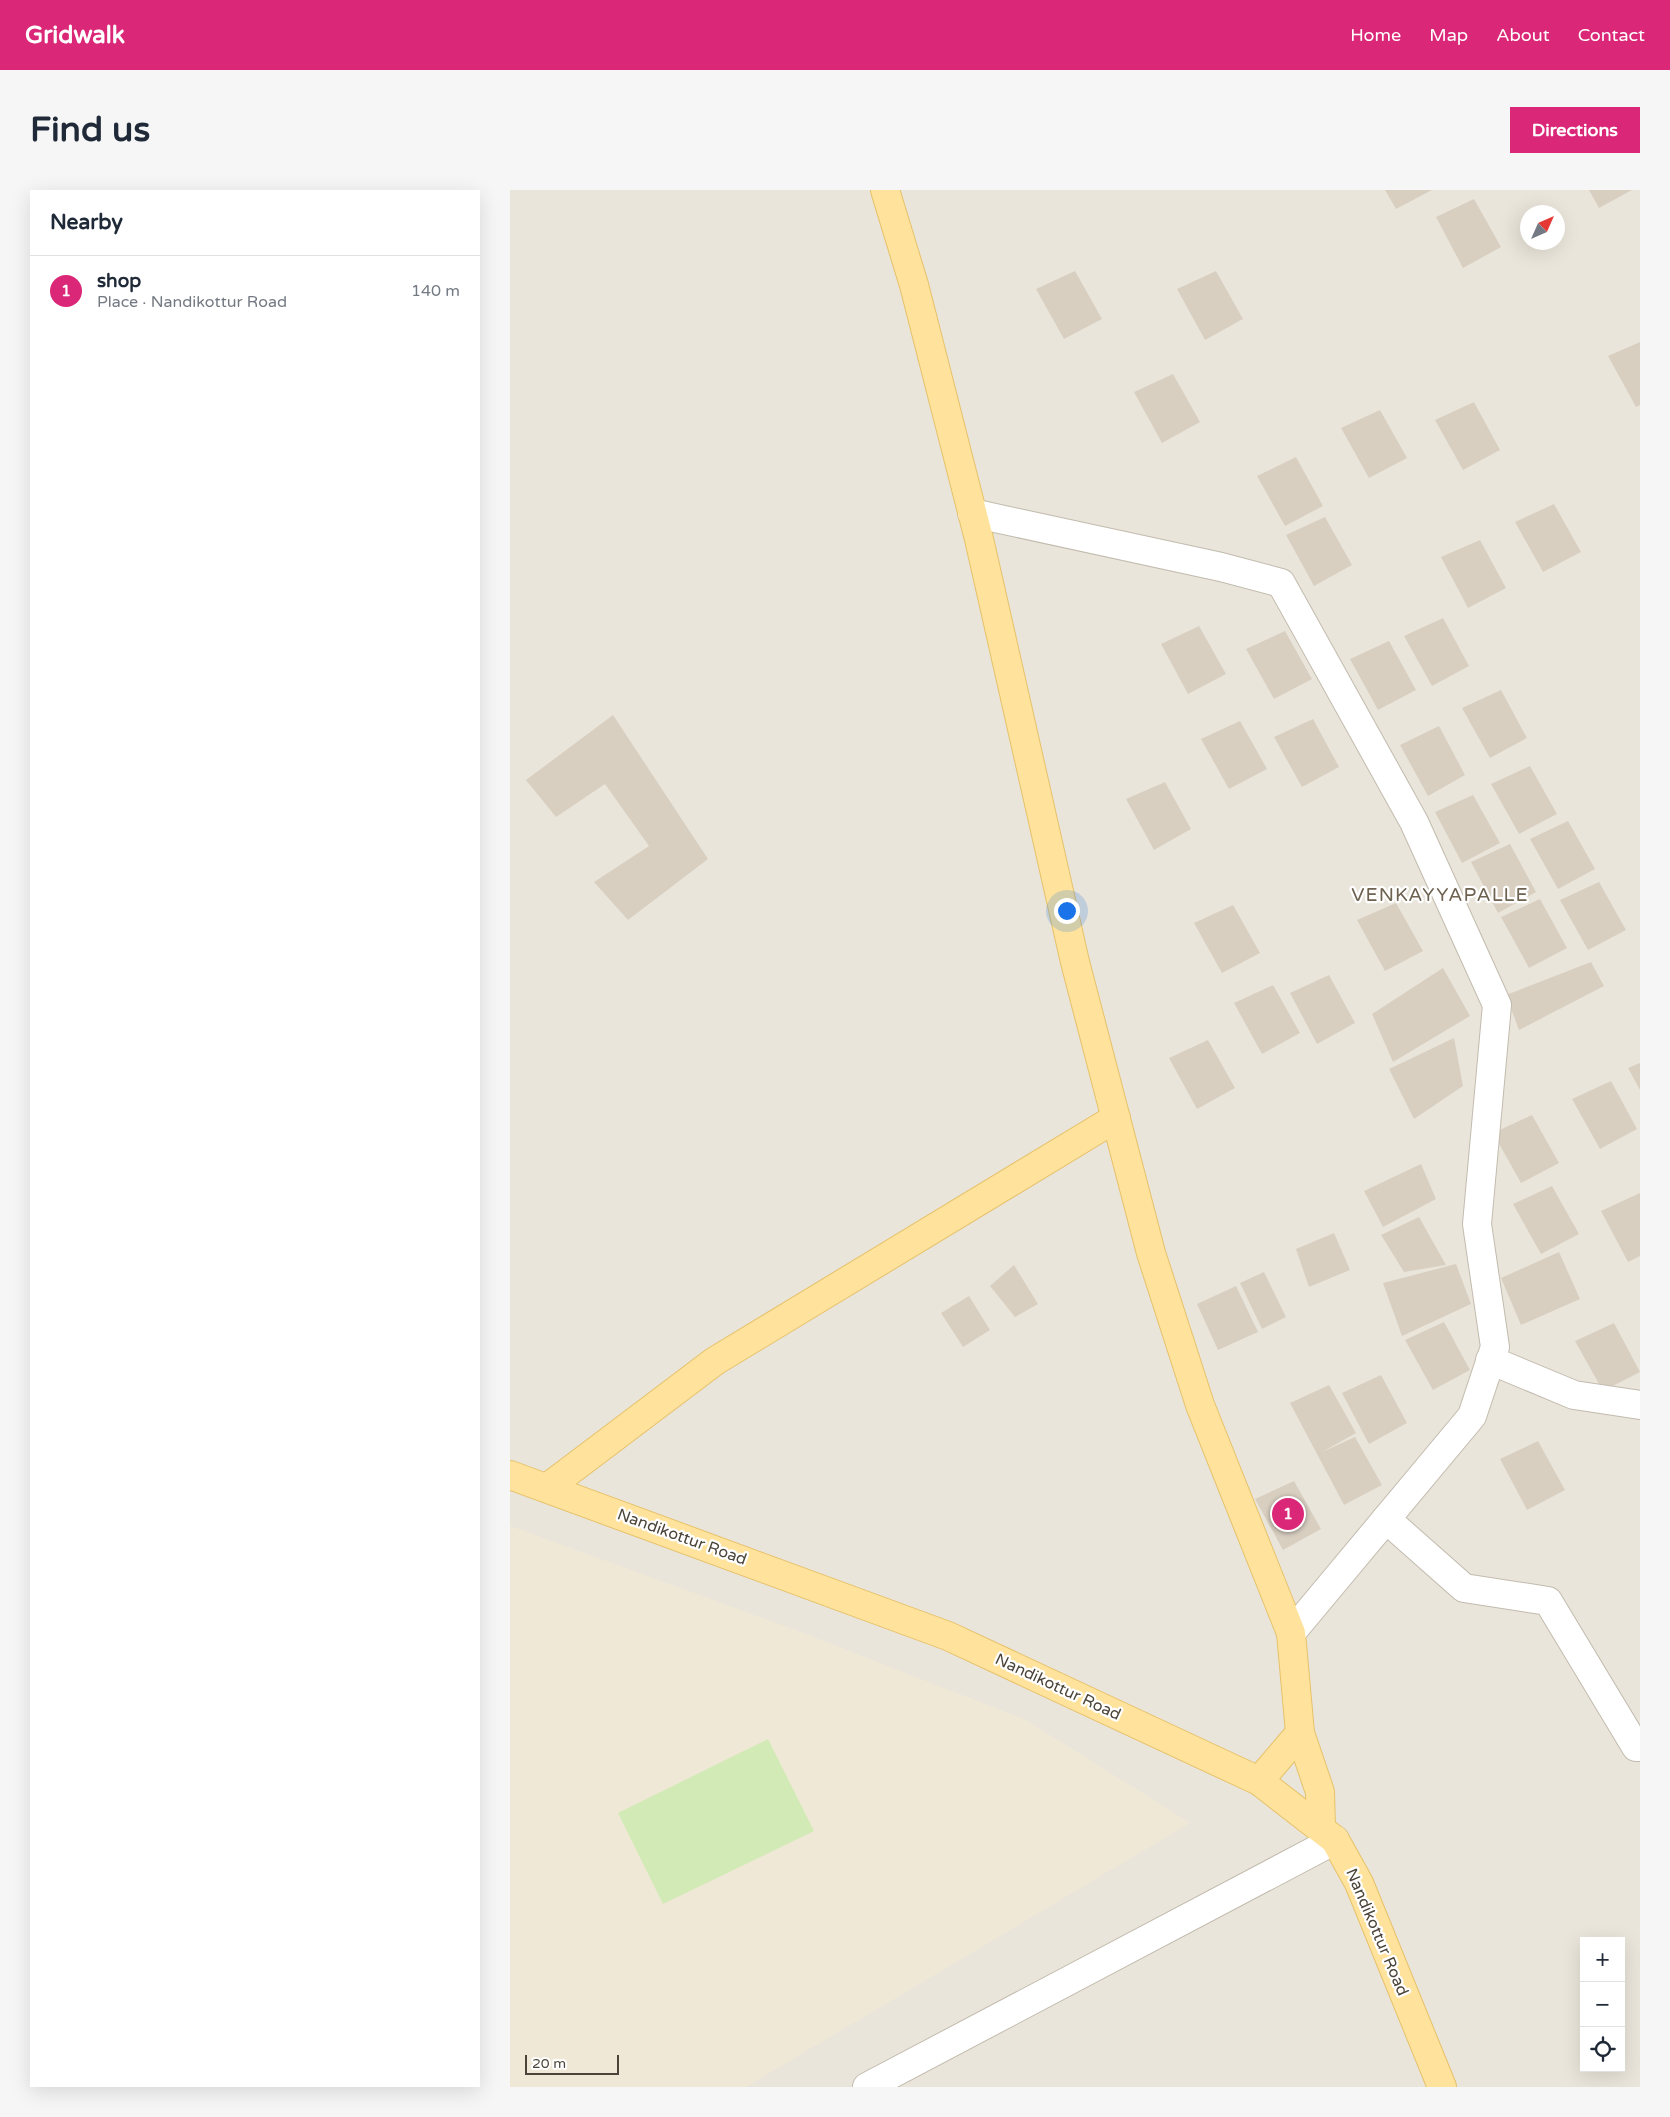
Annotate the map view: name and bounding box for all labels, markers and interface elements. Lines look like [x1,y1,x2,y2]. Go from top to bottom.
text: Gridwalk [25,21,125,50]
text: Home [1350,24,1401,46]
text: Map [1429,24,1468,46]
text: About [1496,24,1550,46]
text: Contact [1578,24,1645,46]
button: Directions [1510,107,1640,153]
text: Find us [30,109,150,151]
north arrow [1520,205,1565,250]
text: Nearby [50,210,123,235]
text: shop [97,270,141,292]
text: 1 [61,281,71,301]
text: 140 m [411,281,460,301]
text: Place · Nandikottur Road [97,292,287,312]
district label: VENKAYYAPALLE [1351,884,1529,906]
your location [1054,898,1080,924]
pin: 1 [1272,1495,1304,1533]
street label: Nandikottur Road [615,1504,749,1570]
street label: Nandikottur Road [992,1649,1124,1725]
street label: Nandikottur Road [1341,1865,1413,1999]
map controls [1580,1937,1625,2072]
button: + [1580,1937,1625,1982]
button: − [1580,1982,1625,2027]
button: locate [1580,2027,1625,2072]
scale bar [525,2052,619,2075]
text: 20 m [532,2055,566,2072]

